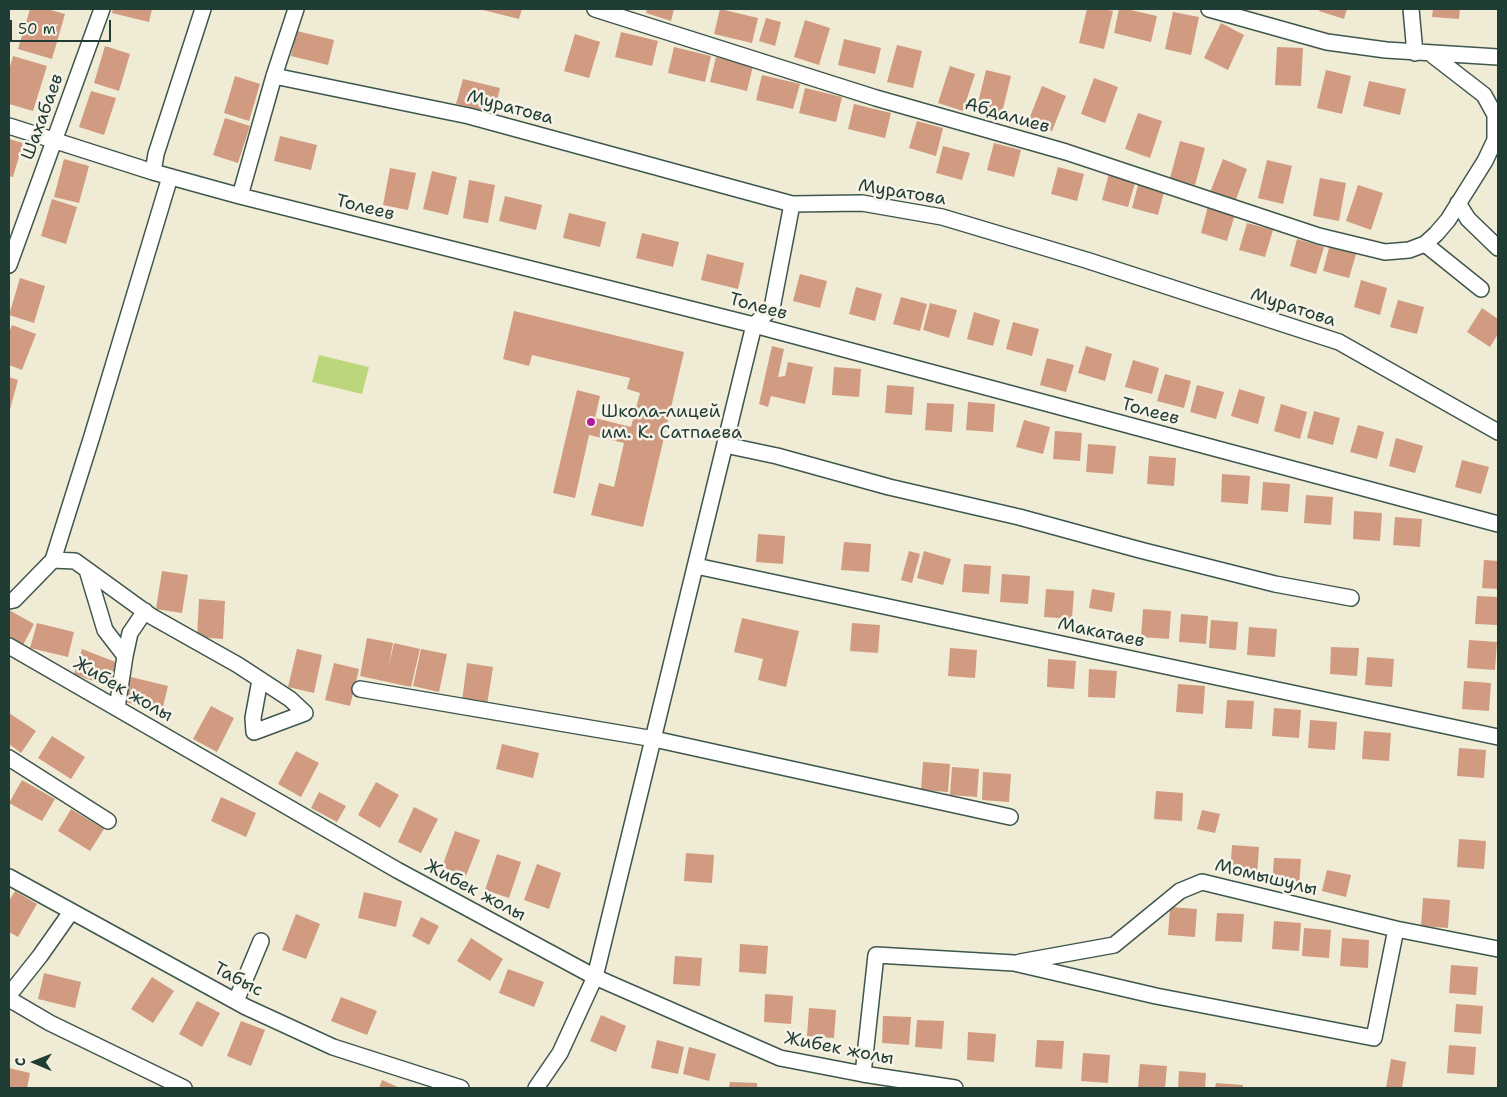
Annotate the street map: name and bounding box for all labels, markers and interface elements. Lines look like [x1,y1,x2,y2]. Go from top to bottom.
scale bar [12,10,114,42]
text: 50 m [18,19,56,39]
street label: Шахабаев [17,71,69,163]
street label: Муратова [464,86,556,130]
street label: Абдалиев [962,94,1052,138]
street label: Муратова [857,175,947,211]
street label: Толеев [334,190,396,226]
street label: Муратова [1247,284,1339,332]
street label: Толеев [727,289,789,325]
street label: Толеев [1119,394,1181,430]
place label: Школа-лицей им. К. Сатпаева [601,401,742,444]
marker: Школа-лицей им. К. Сатпаева [585,416,597,428]
street label: Макатаев [1056,613,1146,653]
street label: Жибек жолы [70,653,176,727]
street label: Жибек жолы [421,855,529,927]
street label: Момышулы [1213,855,1319,901]
street label: Табыс [210,958,266,1002]
street label: Жибек жолы [782,1028,896,1070]
north arrow [10,1037,60,1087]
text: С [11,1057,29,1066]

